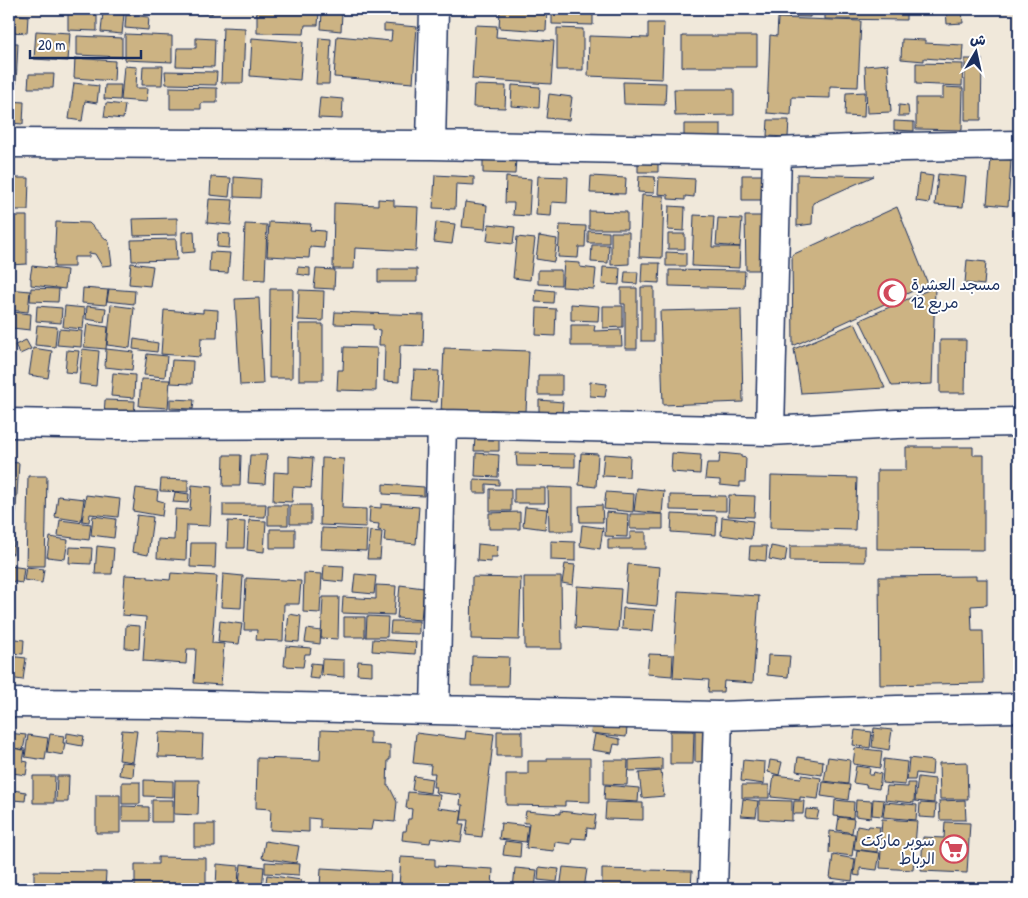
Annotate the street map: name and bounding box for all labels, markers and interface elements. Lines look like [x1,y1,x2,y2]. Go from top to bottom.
scale bar [30,28,141,60]
north arrow [950,28,1000,78]
text: ش [969,28,987,49]
text: 20 m [38,34,65,55]
place label: مسجد العشرة مربع 12 [911,273,1000,314]
mosque icon: مسجد العشرة مربع 12 [877,278,907,308]
place label: سوبر ماركت الرباط [861,829,935,869]
supermarket icon: سوبر ماركت الرباط [939,834,969,864]

